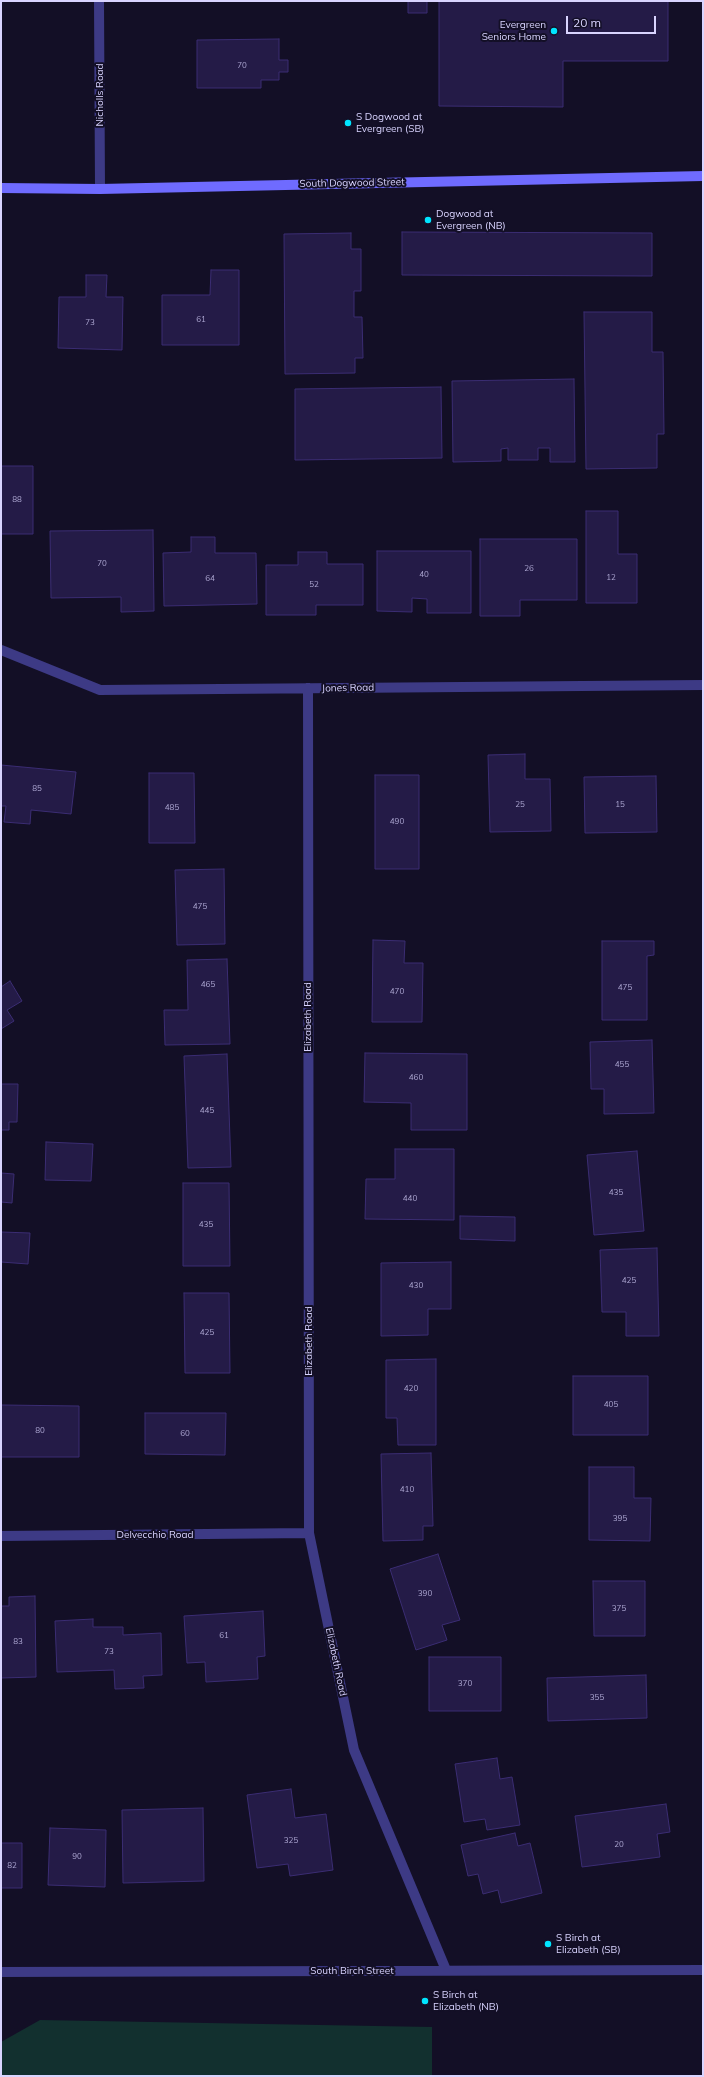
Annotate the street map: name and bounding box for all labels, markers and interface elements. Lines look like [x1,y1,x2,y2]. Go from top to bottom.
scale bar [568,8,658,34]
text: 20 m [573,15,601,30]
place label: Evergreen Seniors Home [482,19,546,42]
marker: Evergreen Seniors Home [549,26,559,36]
house number: 70 [237,61,247,71]
street label: Nicholls Road [94,63,106,127]
place label: S Dogwood at Evergreen (SB) [356,111,424,134]
marker: S Dogwood at Evergreen (SB) [343,118,353,128]
street label: South Dogwood Street [299,176,405,190]
place label: Dogwood at Evergreen (NB) [436,208,506,232]
marker: Dogwood at Evergreen (NB) [423,215,433,225]
house number: 61 [196,315,206,325]
house number: 73 [85,318,95,328]
house number: 88 [12,495,22,505]
house number: 70 [97,559,107,569]
house number: 26 [524,564,534,574]
house number: 40 [419,570,429,580]
house number: 12 [606,573,616,583]
house number: 64 [205,574,215,584]
house number: 52 [309,580,319,590]
street label: Jones Road [322,682,374,694]
house number: 85 [32,784,42,794]
house number: 25 [515,800,525,810]
house number: 15 [615,800,625,810]
house number: 485 [165,803,179,813]
house number: 490 [390,817,404,827]
house number: 475 [193,902,207,912]
house number: 465 [201,980,215,990]
street label: Elizabeth Road [302,982,314,1052]
house number: 475 [618,983,632,993]
house number: 470 [390,987,404,997]
house number: 455 [615,1060,629,1070]
house number: 460 [409,1073,423,1083]
house number: 445 [200,1106,214,1116]
house number: 435 [609,1188,623,1198]
house number: 440 [403,1194,417,1204]
house number: 435 [199,1220,213,1230]
house number: 425 [622,1276,636,1286]
house number: 430 [409,1281,423,1291]
street label: Elizabeth Road [303,1306,315,1376]
house number: 425 [200,1328,214,1338]
house number: 420 [404,1384,418,1394]
house number: 405 [604,1400,618,1410]
house number: 80 [35,1426,45,1436]
house number: 60 [180,1429,190,1439]
house number: 410 [400,1485,414,1495]
house number: 395 [613,1514,627,1524]
street label: Delvecchio Road [117,1529,193,1541]
house number: 390 [418,1589,432,1599]
house number: 375 [612,1604,626,1614]
street label: Elizabeth Road [323,1627,349,1697]
house number: 61 [219,1631,229,1641]
house number: 83 [13,1637,23,1647]
house number: 73 [104,1647,114,1657]
house number: 370 [458,1679,472,1689]
house number: 355 [590,1693,604,1703]
house number: 325 [284,1836,298,1846]
house number: 20 [614,1840,624,1850]
house number: 90 [72,1852,82,1862]
house number: 82 [7,1861,17,1871]
place label: S Birch at Elizabeth (SB) [556,1932,621,1956]
marker: S Birch at Elizabeth (SB) [543,1939,553,1949]
street label: South Birch Street [310,1965,394,1977]
place label: S Birch at Elizabeth (NB) [433,1989,499,2012]
marker: S Birch at Elizabeth (NB) [420,1996,430,2006]

